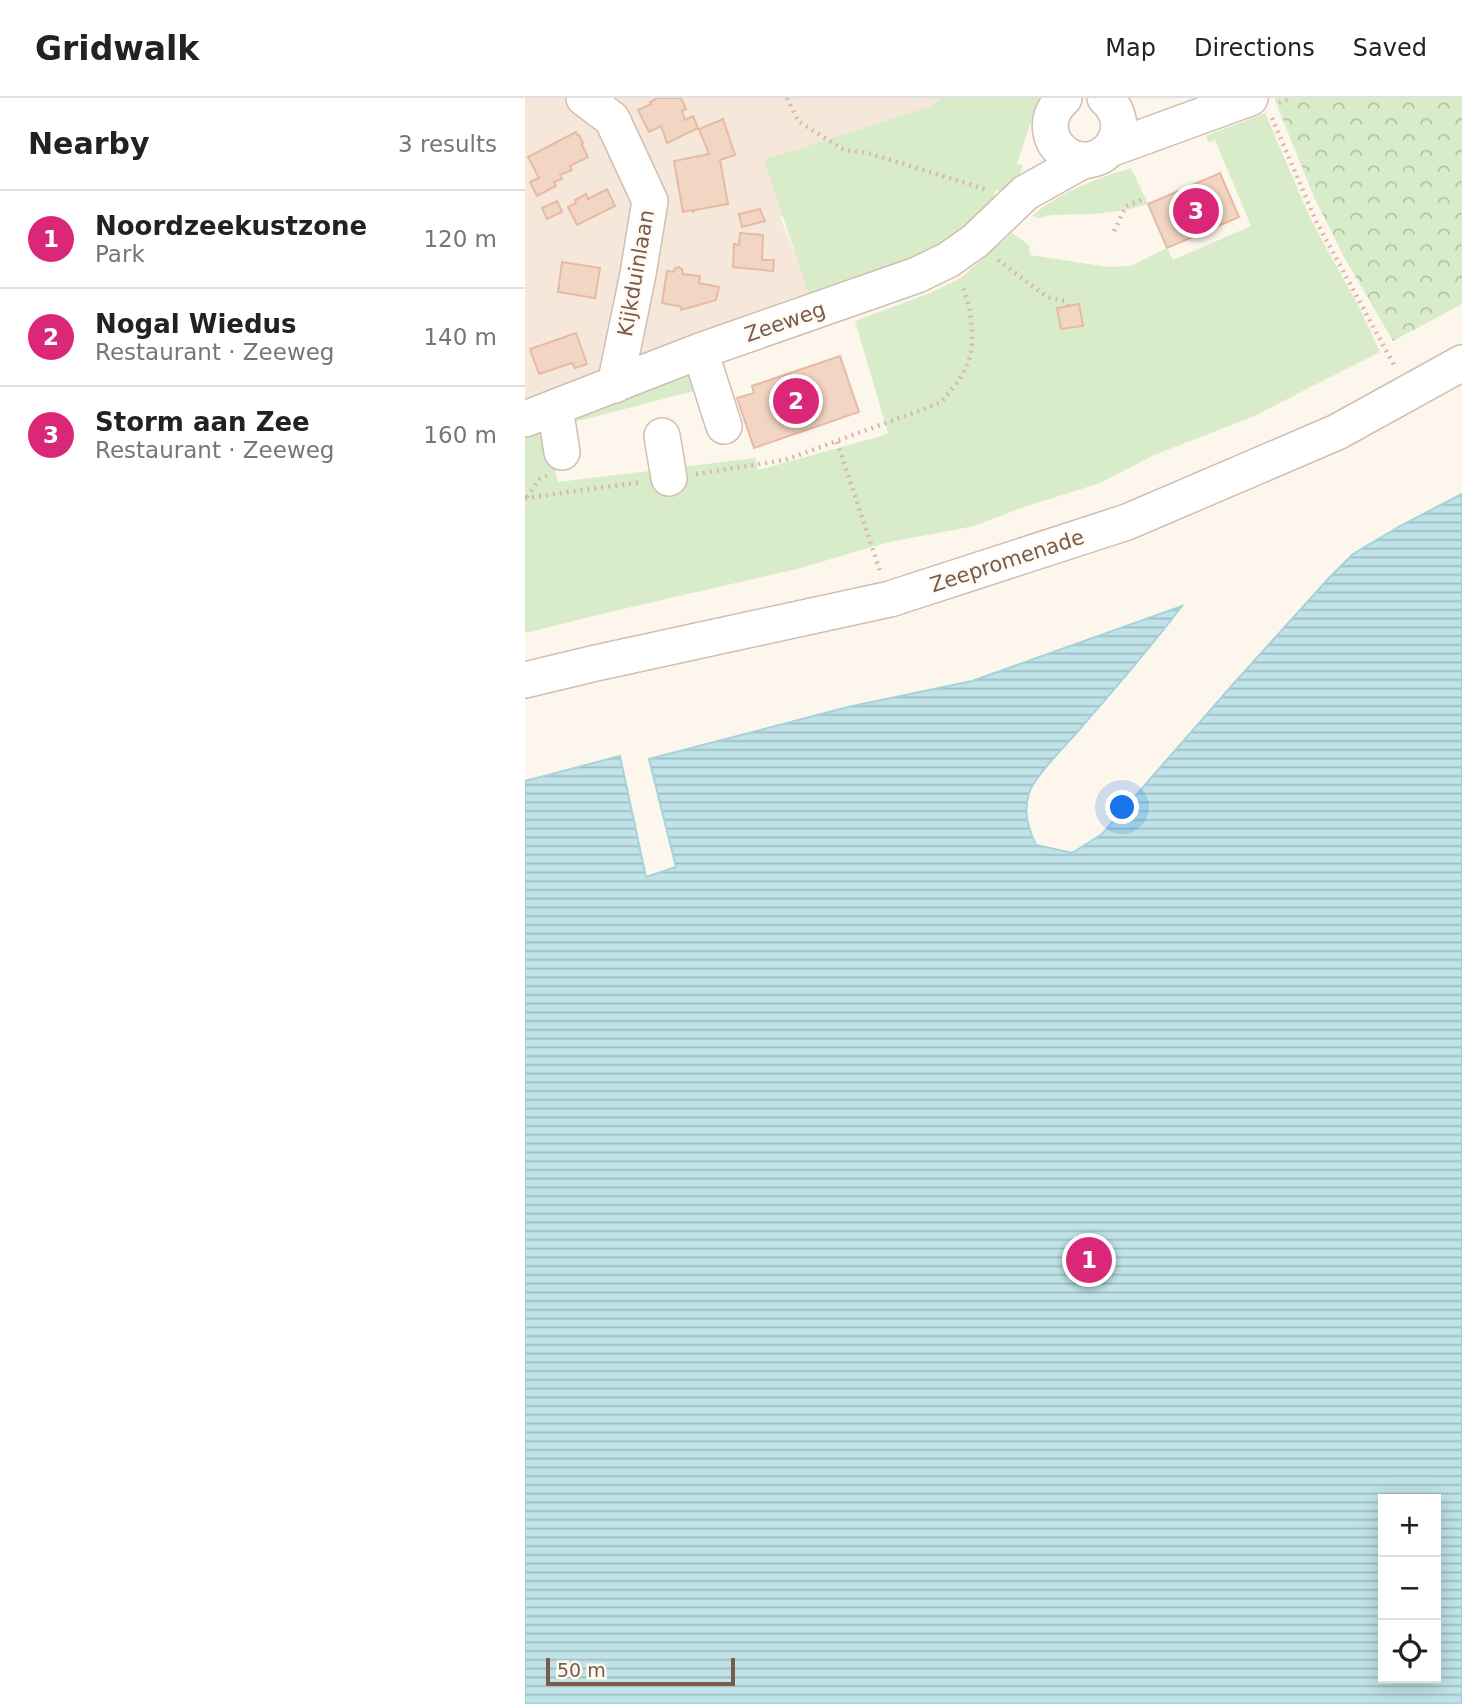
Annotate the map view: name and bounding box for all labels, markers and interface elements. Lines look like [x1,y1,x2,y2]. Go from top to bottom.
text: Gridwalk [35,29,199,68]
text: Map [1105,34,1156,62]
text: Directions [1194,34,1315,62]
text: Saved [1353,34,1427,62]
text: Nearby [28,126,150,161]
text: 3 results [398,131,497,157]
pin: 3 [1173,185,1219,237]
street label: Kijkduinlaan [613,208,659,338]
text: Noordzeekustzone [95,211,367,241]
text: 1 [43,226,59,252]
text: 120 m [423,226,497,252]
text: Park [95,241,145,267]
street label: Zeeweg [742,297,828,347]
text: Nogal Wiedus [95,309,297,339]
text: 2 [43,324,59,350]
text: 140 m [423,324,497,350]
text: Restaurant · Zeeweg [95,339,334,365]
pin: 2 [773,375,819,427]
text: Storm aan Zee [95,407,310,437]
text: 3 [43,422,59,448]
text: 160 m [423,422,497,448]
text: Restaurant · Zeeweg [95,437,334,463]
street label: Zeepromenade [927,525,1087,597]
your location [1105,790,1139,824]
pin: 1 [1066,1234,1112,1286]
map controls [1378,1494,1441,1683]
button: + [1378,1494,1441,1557]
button: − [1378,1557,1441,1620]
button: locate [1378,1620,1441,1683]
scale bar [546,1655,735,1687]
text: 50 m [557,1659,606,1681]

